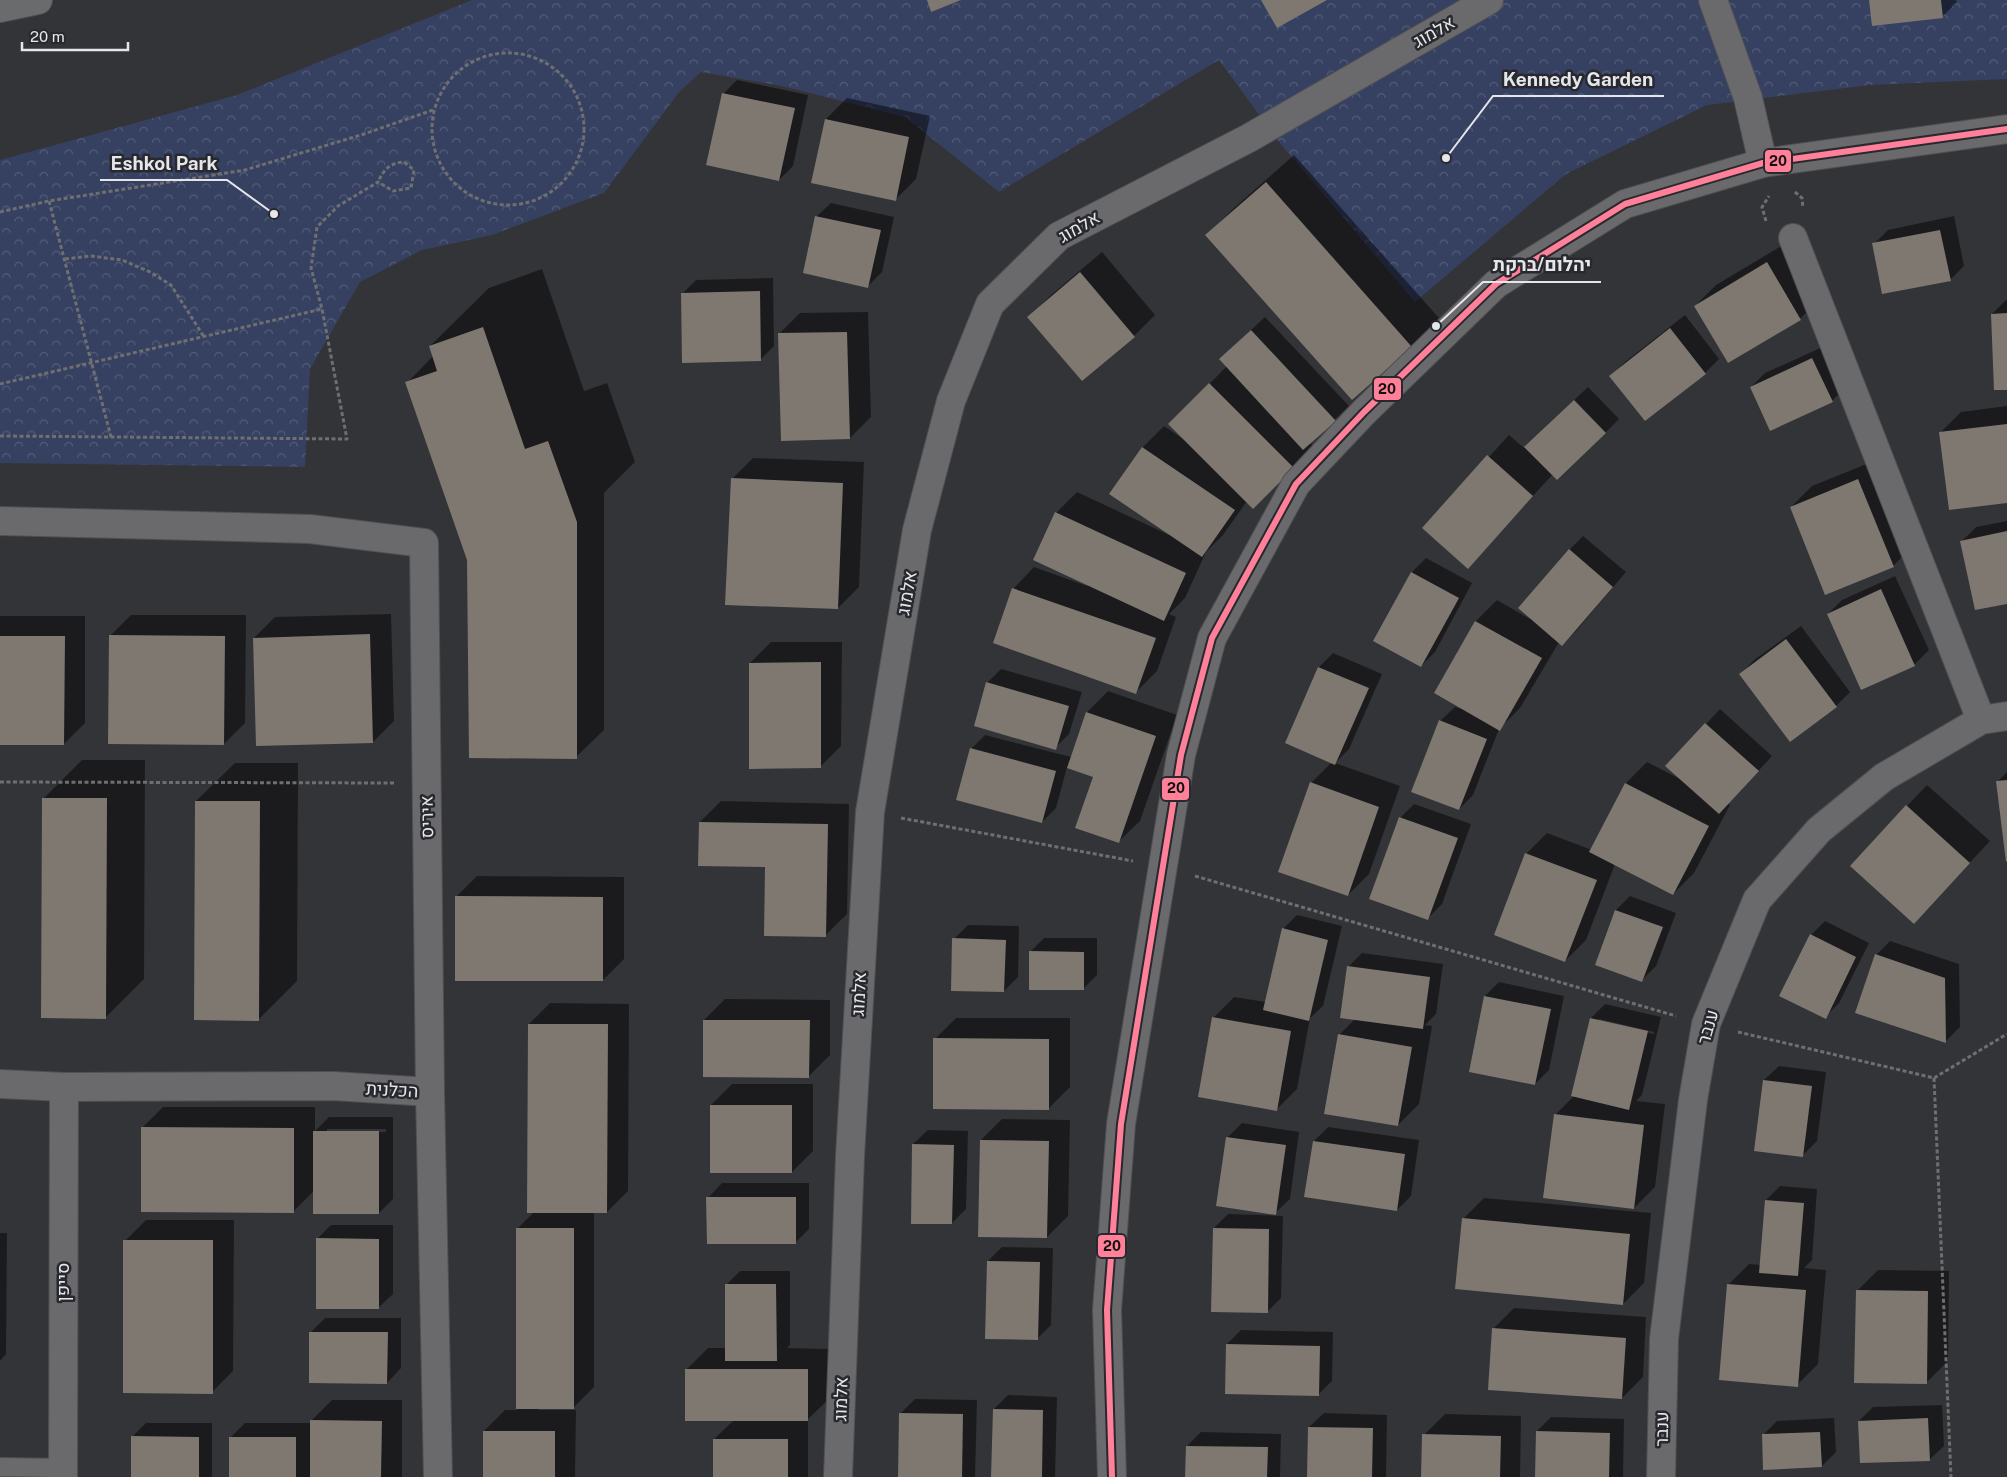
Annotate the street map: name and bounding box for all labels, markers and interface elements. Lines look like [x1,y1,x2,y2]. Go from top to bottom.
street label: אלמוג [1409,11,1458,52]
scale bar [22,20,129,52]
text: 20 m [30,28,65,45]
callout: Kennedy Garden [1493,62,1664,96]
text: Kennedy Garden [1503,68,1653,90]
callout: Eshkol Park [100,146,227,180]
line badge: 20 [1764,149,1792,173]
text: Eshkol Park [111,152,217,174]
text: 20 [1769,153,1787,169]
street label: אלמוג [1054,206,1103,247]
callout: יהלום/ברקת [1483,248,1601,282]
text: יהלום/ברקת [1493,253,1591,275]
line badge: 20 [1373,377,1402,401]
text: 20 [1378,381,1396,397]
street label: אלמוג [892,569,921,617]
line badge: 20 [1161,777,1190,801]
text: 20 [1167,780,1185,796]
street label: איריס [416,795,437,839]
street label: אלמוג [847,971,870,1017]
street label: ענבר [1693,1007,1722,1047]
street label: הכלנית [365,1078,419,1101]
line badge: 20 [1097,1234,1126,1258]
text: 20 [1103,1238,1121,1254]
street label: סייפן [52,1263,73,1301]
street label: אלמוג [829,1376,852,1422]
street label: ענבר [1651,1411,1672,1447]

